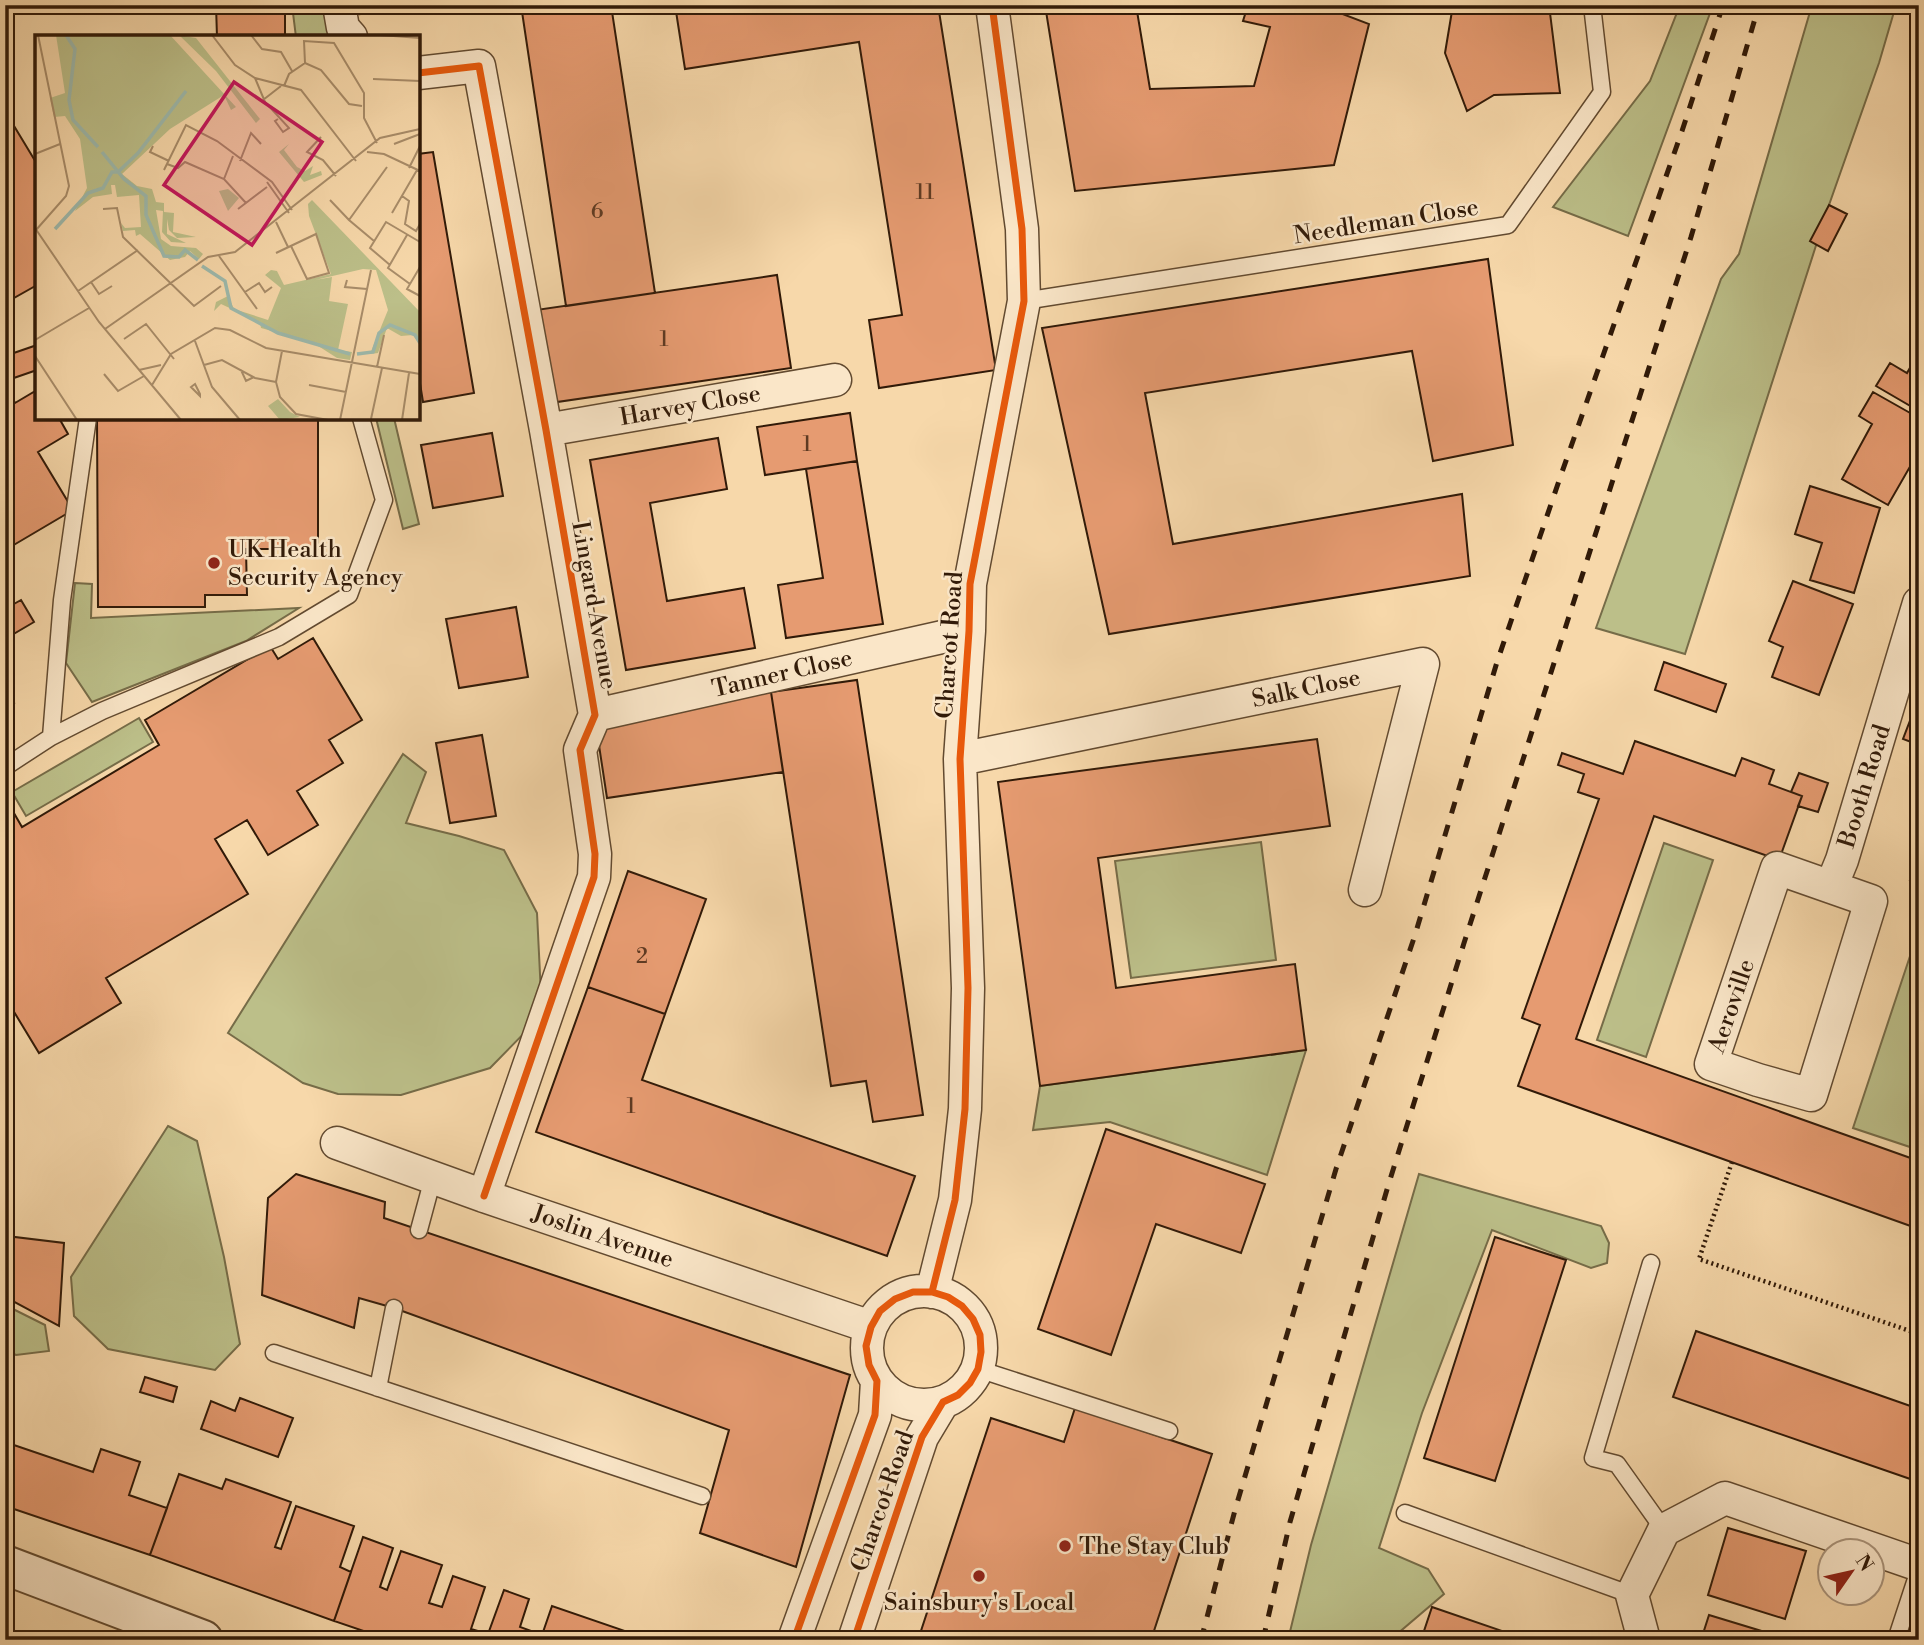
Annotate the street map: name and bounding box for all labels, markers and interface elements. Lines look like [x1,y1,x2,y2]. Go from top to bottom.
inset map [35,35,420,420]
house number: 11 [916,180,934,206]
street label: Needleman Close [1292,193,1481,251]
house number: 6 [591,199,604,225]
house number: 1 [659,327,669,353]
street label: Harvey Close [617,379,763,433]
house number: 1 [802,432,812,458]
street label: Lingard Avenue [564,519,624,692]
place label: UK Health Security Agency [228,535,403,593]
marker: UK Health Security Agency [206,555,222,571]
street label: Charcot Road [930,570,970,720]
street label: Tanner Close [709,643,855,705]
street label: Salk Close [1249,663,1363,715]
street label: Booth Road [1832,721,1898,853]
house number: 2 [636,944,648,970]
street label: Aeroville [1702,955,1762,1058]
house number: 1 [626,1094,636,1120]
street label: Joslin Avenue [527,1198,677,1275]
street label: Charcot Road [845,1426,921,1576]
place label: The Stay Club [1079,1532,1229,1562]
north arrow [1815,1536,1885,1606]
marker: The Stay Club [1057,1538,1073,1554]
text: N [1850,1550,1878,1576]
marker: Sainsbury's Local [971,1568,987,1584]
place label: Sainsbury's Local [884,1588,1074,1618]

